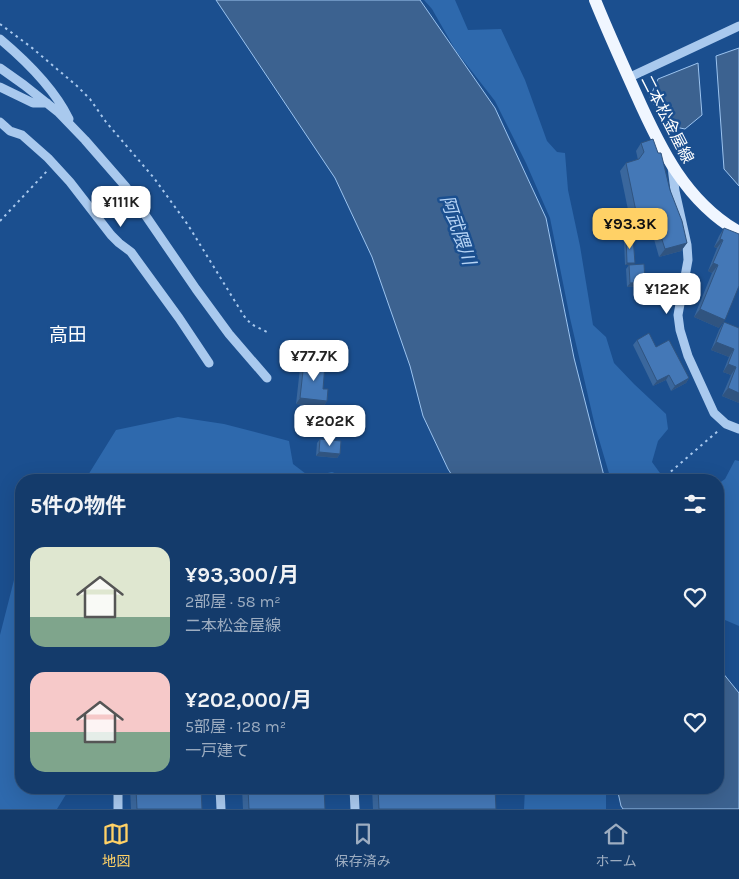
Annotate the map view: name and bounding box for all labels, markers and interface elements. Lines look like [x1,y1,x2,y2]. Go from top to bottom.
street label: 二本松金屋線 [637,72,698,166]
pin: ¥111K [86,186,156,228]
text: ¥111K [103,192,139,211]
water label: 阿武隈川 [436,192,481,270]
pin: ¥93.3K [589,208,671,250]
text: ¥93.3K [604,214,656,233]
pin: ¥122K [632,272,702,315]
text: ¥122K [645,279,689,298]
district label: 高田 [49,324,87,346]
pin: ¥77.7K [273,340,355,382]
text: ¥77.7K [290,346,338,365]
pin: ¥202K [295,404,365,447]
text: ¥202K [305,411,355,430]
icon: filters [681,490,709,518]
text: 5件の物件 [30,494,126,518]
text: ¥93,300/月 [185,563,299,587]
icon: home [70,567,130,627]
icon: heart [681,583,709,611]
text: 2部屋 · 58 m² [185,592,281,611]
text: 二本松金屋線 [185,616,281,635]
text: ¥202,000/月 [185,688,312,712]
icon: home [70,692,130,752]
icon: heart [681,708,709,736]
text: 5部屋 · 128 m² [185,717,286,736]
text: 一戸建て [185,741,249,760]
tab: 地図 [102,820,130,870]
tab: 保存済み [335,820,391,870]
tab: ホーム [595,820,637,870]

